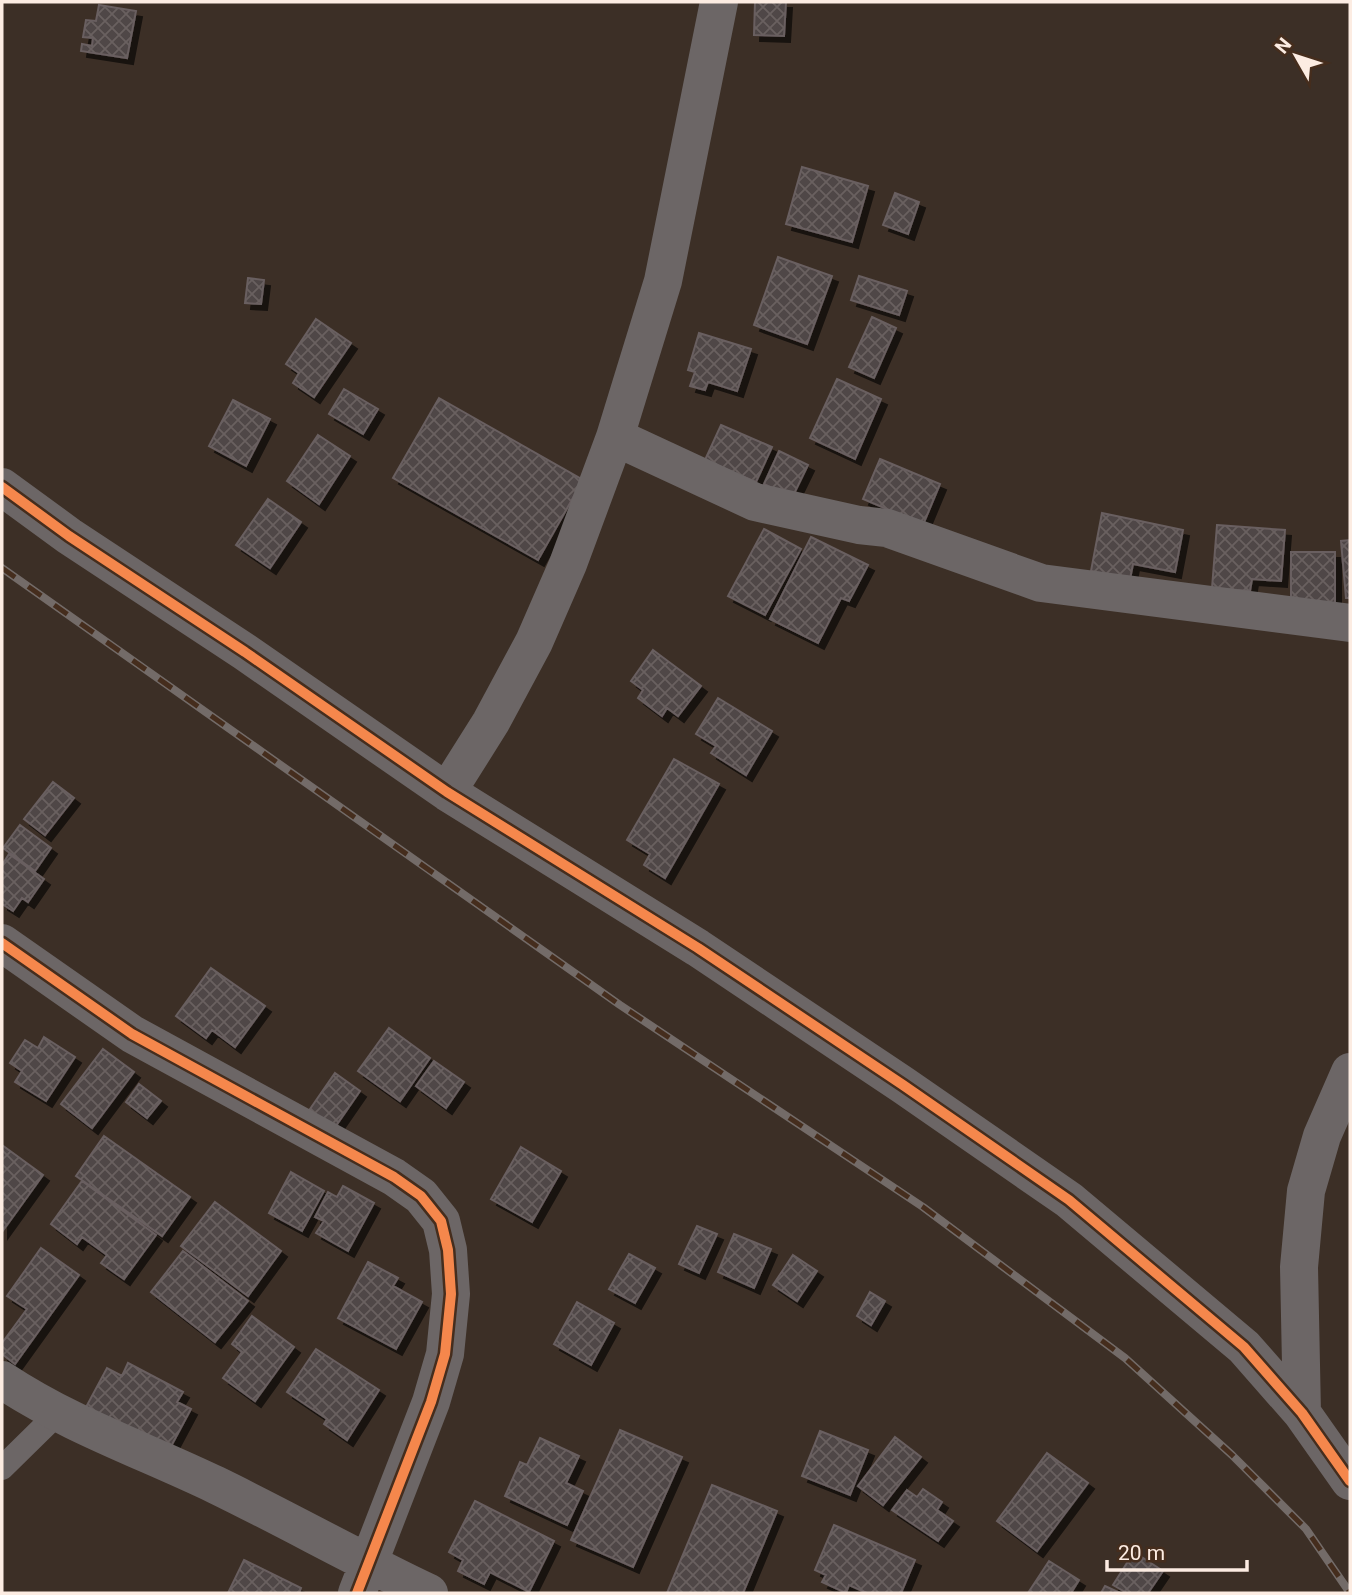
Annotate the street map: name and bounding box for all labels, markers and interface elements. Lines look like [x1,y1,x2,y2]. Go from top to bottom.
north arrow [1261,21,1331,91]
text: N [1270,33,1296,58]
scale bar [1107,1528,1247,1572]
text: 20 m [1118,1541,1165,1565]

